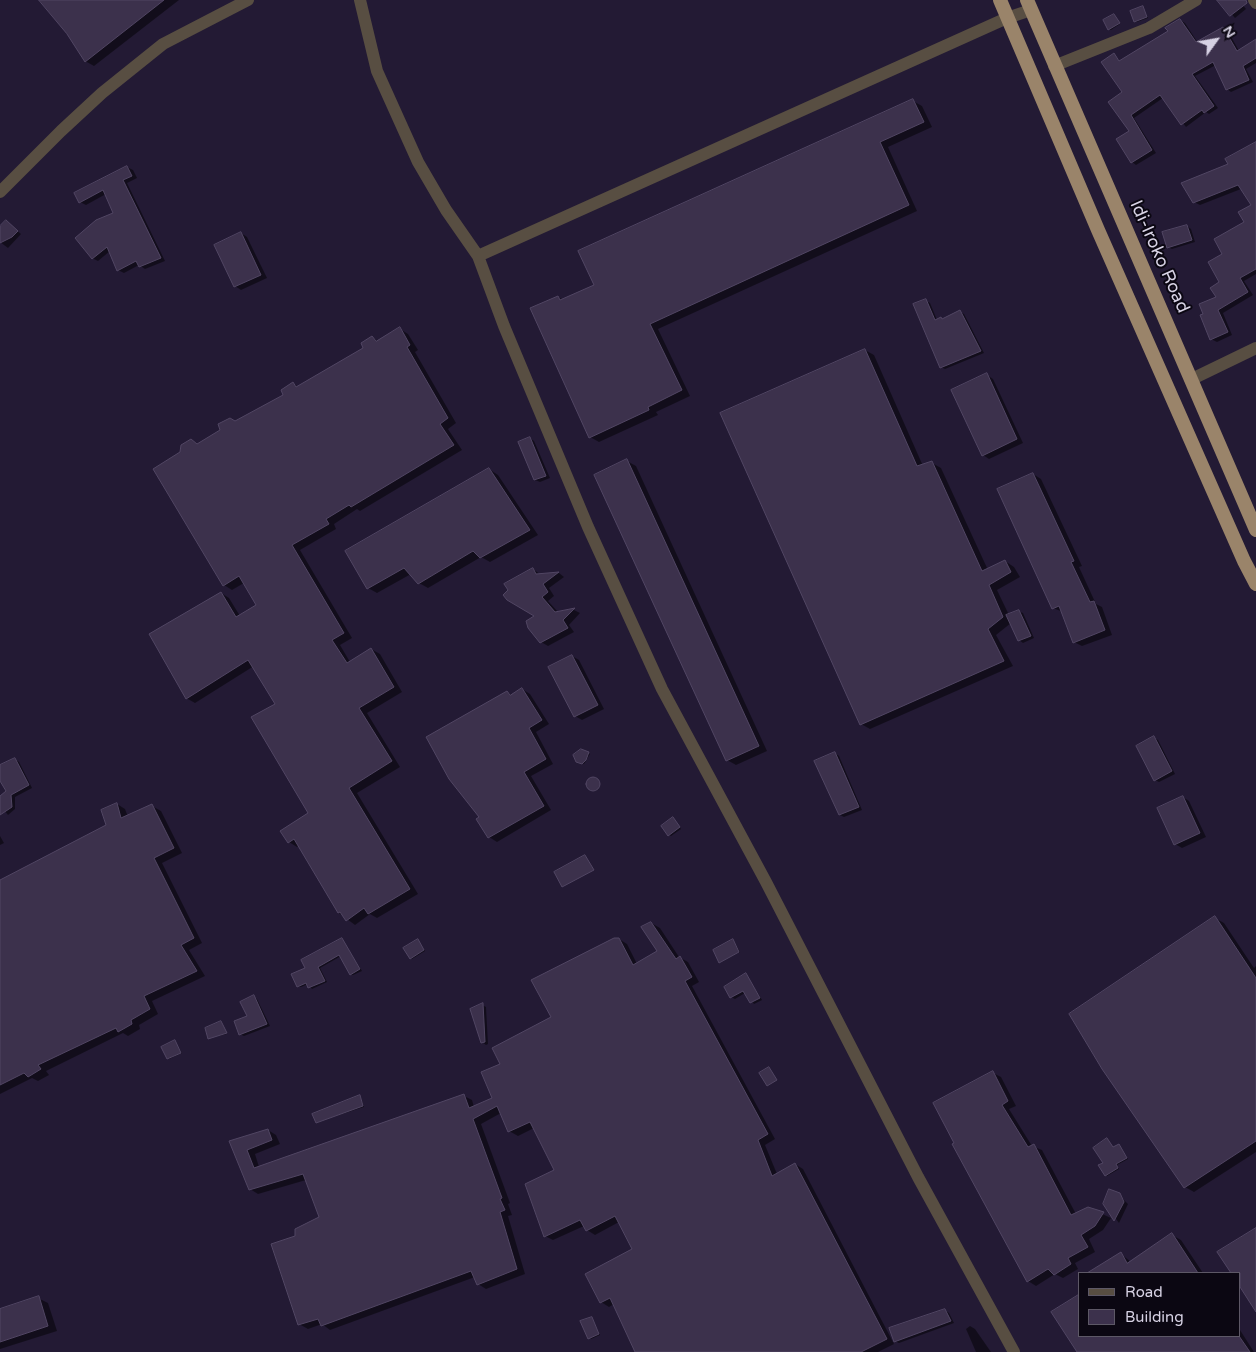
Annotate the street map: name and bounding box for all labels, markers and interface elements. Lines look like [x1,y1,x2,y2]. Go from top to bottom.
north arrow [1191,15,1241,65]
text: N [1219,23,1239,41]
street label: Idi-Iroko Road [1125,197,1193,317]
legend [1078,1272,1241,1337]
text: Road [1125,1283,1163,1301]
text: Building [1125,1308,1184,1326]

